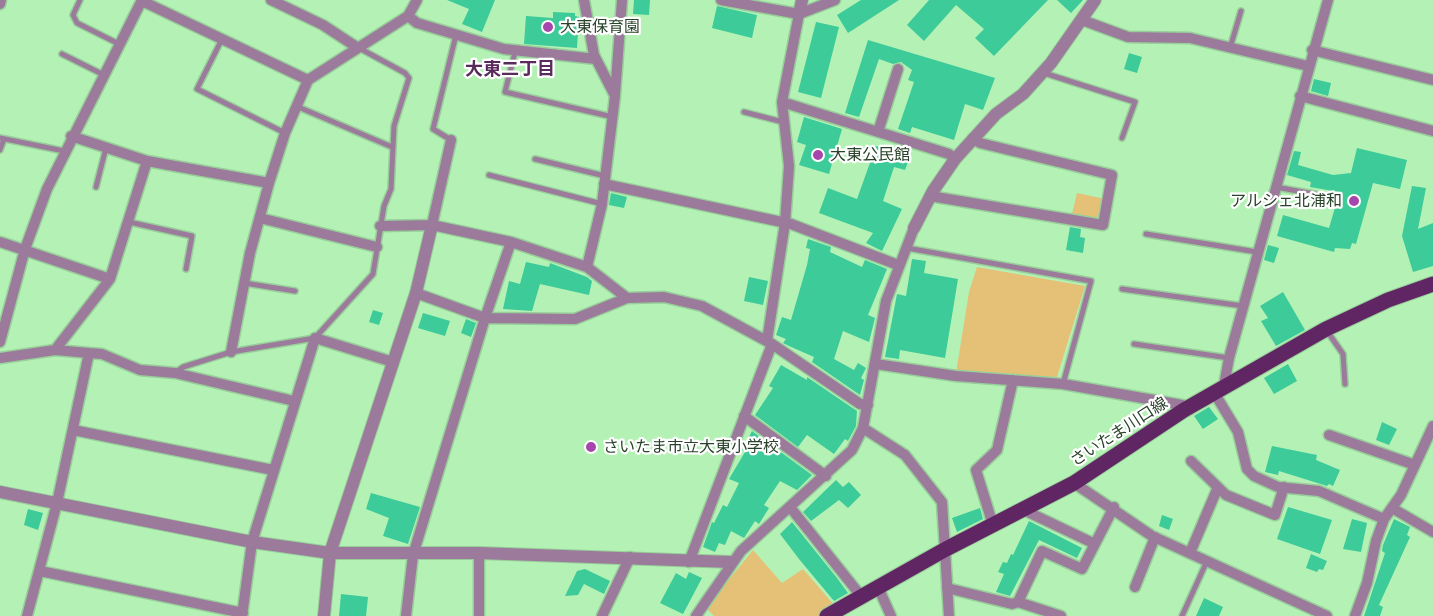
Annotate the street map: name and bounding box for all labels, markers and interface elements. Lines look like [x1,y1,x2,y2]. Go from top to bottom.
place label: 大東保育園 [560,17,640,37]
marker: 大東保育園 [541,20,555,34]
district label: 大東二丁目 [465,59,555,81]
place label: 大東公民館 [830,145,910,165]
marker: 大東公民館 [811,148,825,162]
place label: アルシェ北浦和 [1230,191,1342,211]
marker: アルシェ北浦和 [1347,194,1361,208]
street label: さいたま川口線 [1067,393,1171,471]
place label: さいたま市立大東小学校 [603,437,779,457]
marker: さいたま市立大東小学校 [584,440,598,454]

